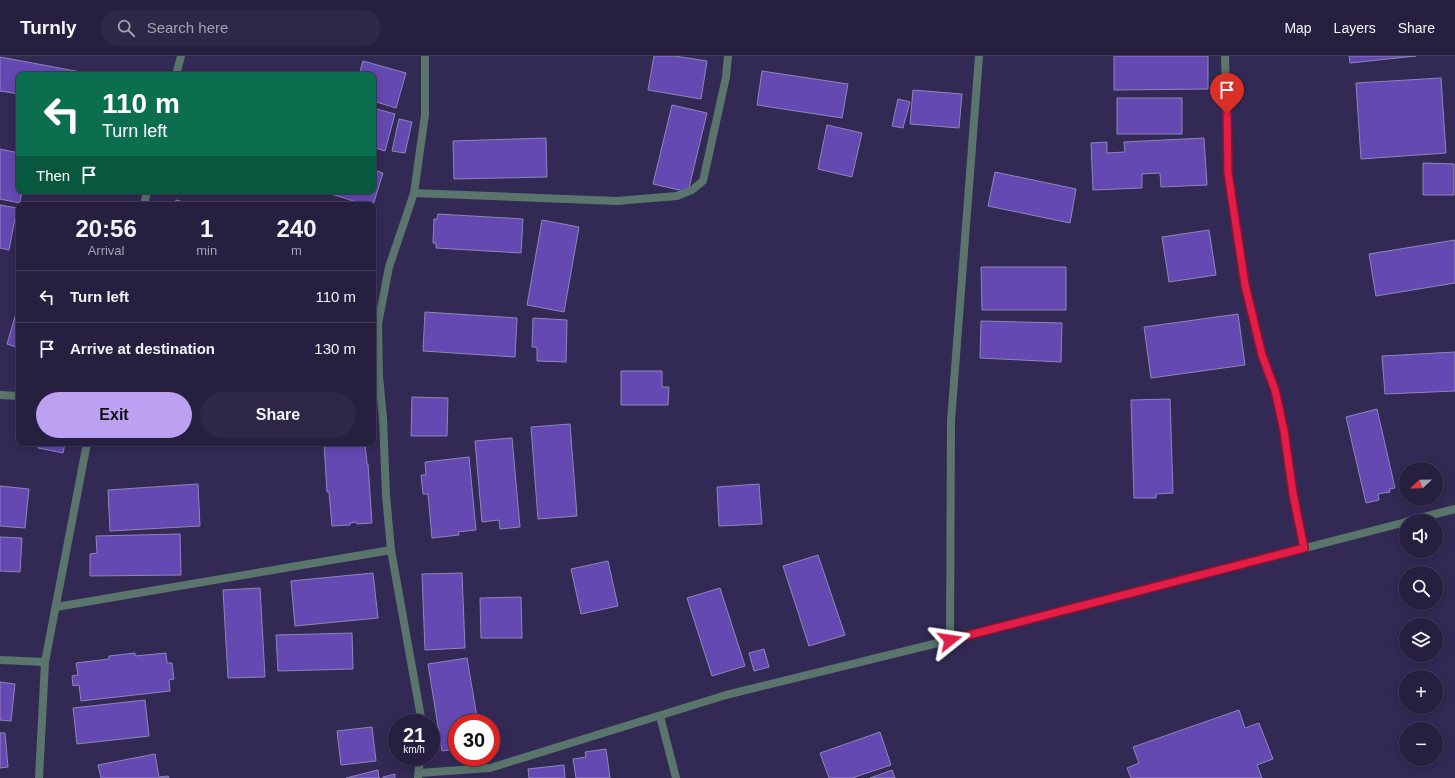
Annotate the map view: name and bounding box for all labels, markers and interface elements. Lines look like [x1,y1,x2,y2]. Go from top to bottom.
search box [101,10,381,46]
text: Turnly [20,17,77,38]
icon: search [115,17,137,39]
text: Search here [147,19,228,36]
text: Map [1284,20,1312,36]
text: Layers [1334,20,1376,36]
text: Share [1398,20,1435,36]
pin [1210,73,1244,114]
icon: arrive [1216,79,1238,101]
icon: left [36,88,88,140]
text: 110 m [102,88,180,119]
text: Turn left [102,121,167,141]
icon: arrive [78,164,100,186]
text: Then [36,167,70,184]
text: 20:56 [75,215,137,242]
text: 1 [200,215,213,242]
text: 240 [277,215,317,242]
text: Arrival [88,243,125,258]
text: min [196,243,217,258]
text: m [291,243,302,258]
icon: left [36,286,58,308]
text: Turn left [70,288,129,305]
text: 110 m [315,288,356,305]
icon: arrive [36,338,58,360]
text: Arrive at destination [70,340,215,357]
text: 130 m [314,340,356,357]
button: Exit [36,392,192,438]
button: Share [200,392,356,438]
north arrow [1399,462,1443,506]
map controls [1399,462,1443,766]
button: sound [1399,514,1443,558]
button: search [1399,566,1443,610]
button: layers [1399,618,1443,662]
position arrow [929,619,971,661]
button: + [1399,670,1443,714]
speed limit sign: 30 [448,714,500,766]
button: − [1399,722,1443,766]
text: 21 [403,724,425,746]
text: km/h [403,744,425,755]

